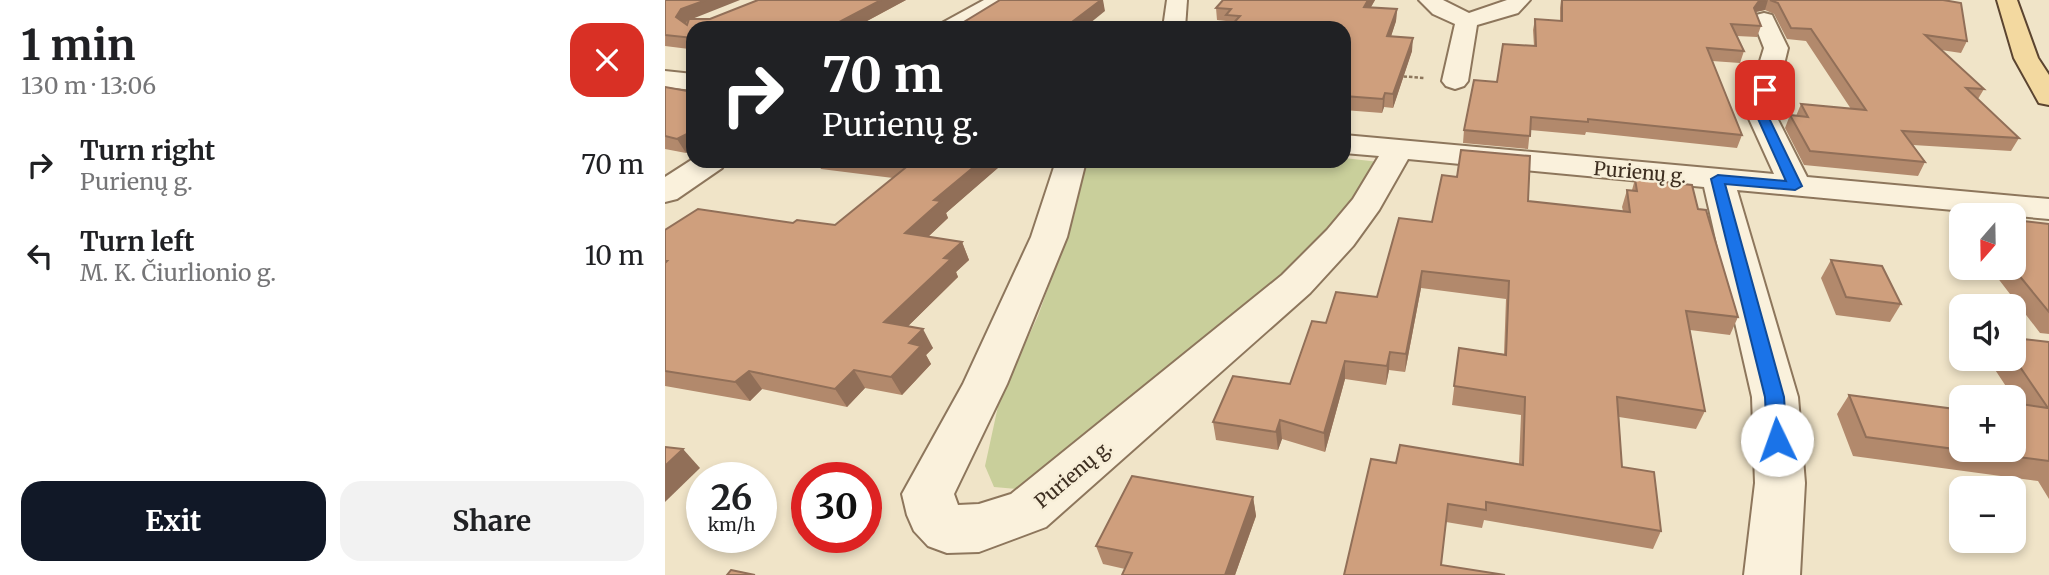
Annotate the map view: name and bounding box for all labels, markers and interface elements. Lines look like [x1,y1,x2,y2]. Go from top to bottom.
text: 1 min [21,19,135,71]
button: close [570,23,644,97]
text: 70 m [822,44,943,105]
icon: right [707,49,798,140]
pin [1735,60,1795,120]
text: 130 m · 13:06 [21,71,156,100]
icon: arrive [1746,71,1784,109]
text: Purienų g. [822,105,979,145]
text: Turn right [80,134,215,167]
icon: right [21,146,59,184]
text: 70 m [581,148,644,181]
street label: Purienų g. [1592,156,1688,188]
text: Purienų g. [80,167,193,196]
north arrow [1949,203,2027,280]
map controls [1949,203,2026,553]
text: Turn left [80,225,194,258]
icon: left [21,237,59,275]
text: 10 m [585,239,644,272]
text: M. K. Čiurlionio g. [80,258,276,287]
button: sound [1949,294,2026,371]
button: + [1949,385,2026,462]
position arrow [1740,403,1814,477]
street label: Purienų g. [1030,435,1116,513]
speed limit sign: 30 [791,462,882,553]
text: 26 [711,476,752,520]
button: − [1949,476,2026,553]
button: Exit [21,481,326,561]
button: Share [340,481,644,561]
text: km/h [708,513,755,536]

